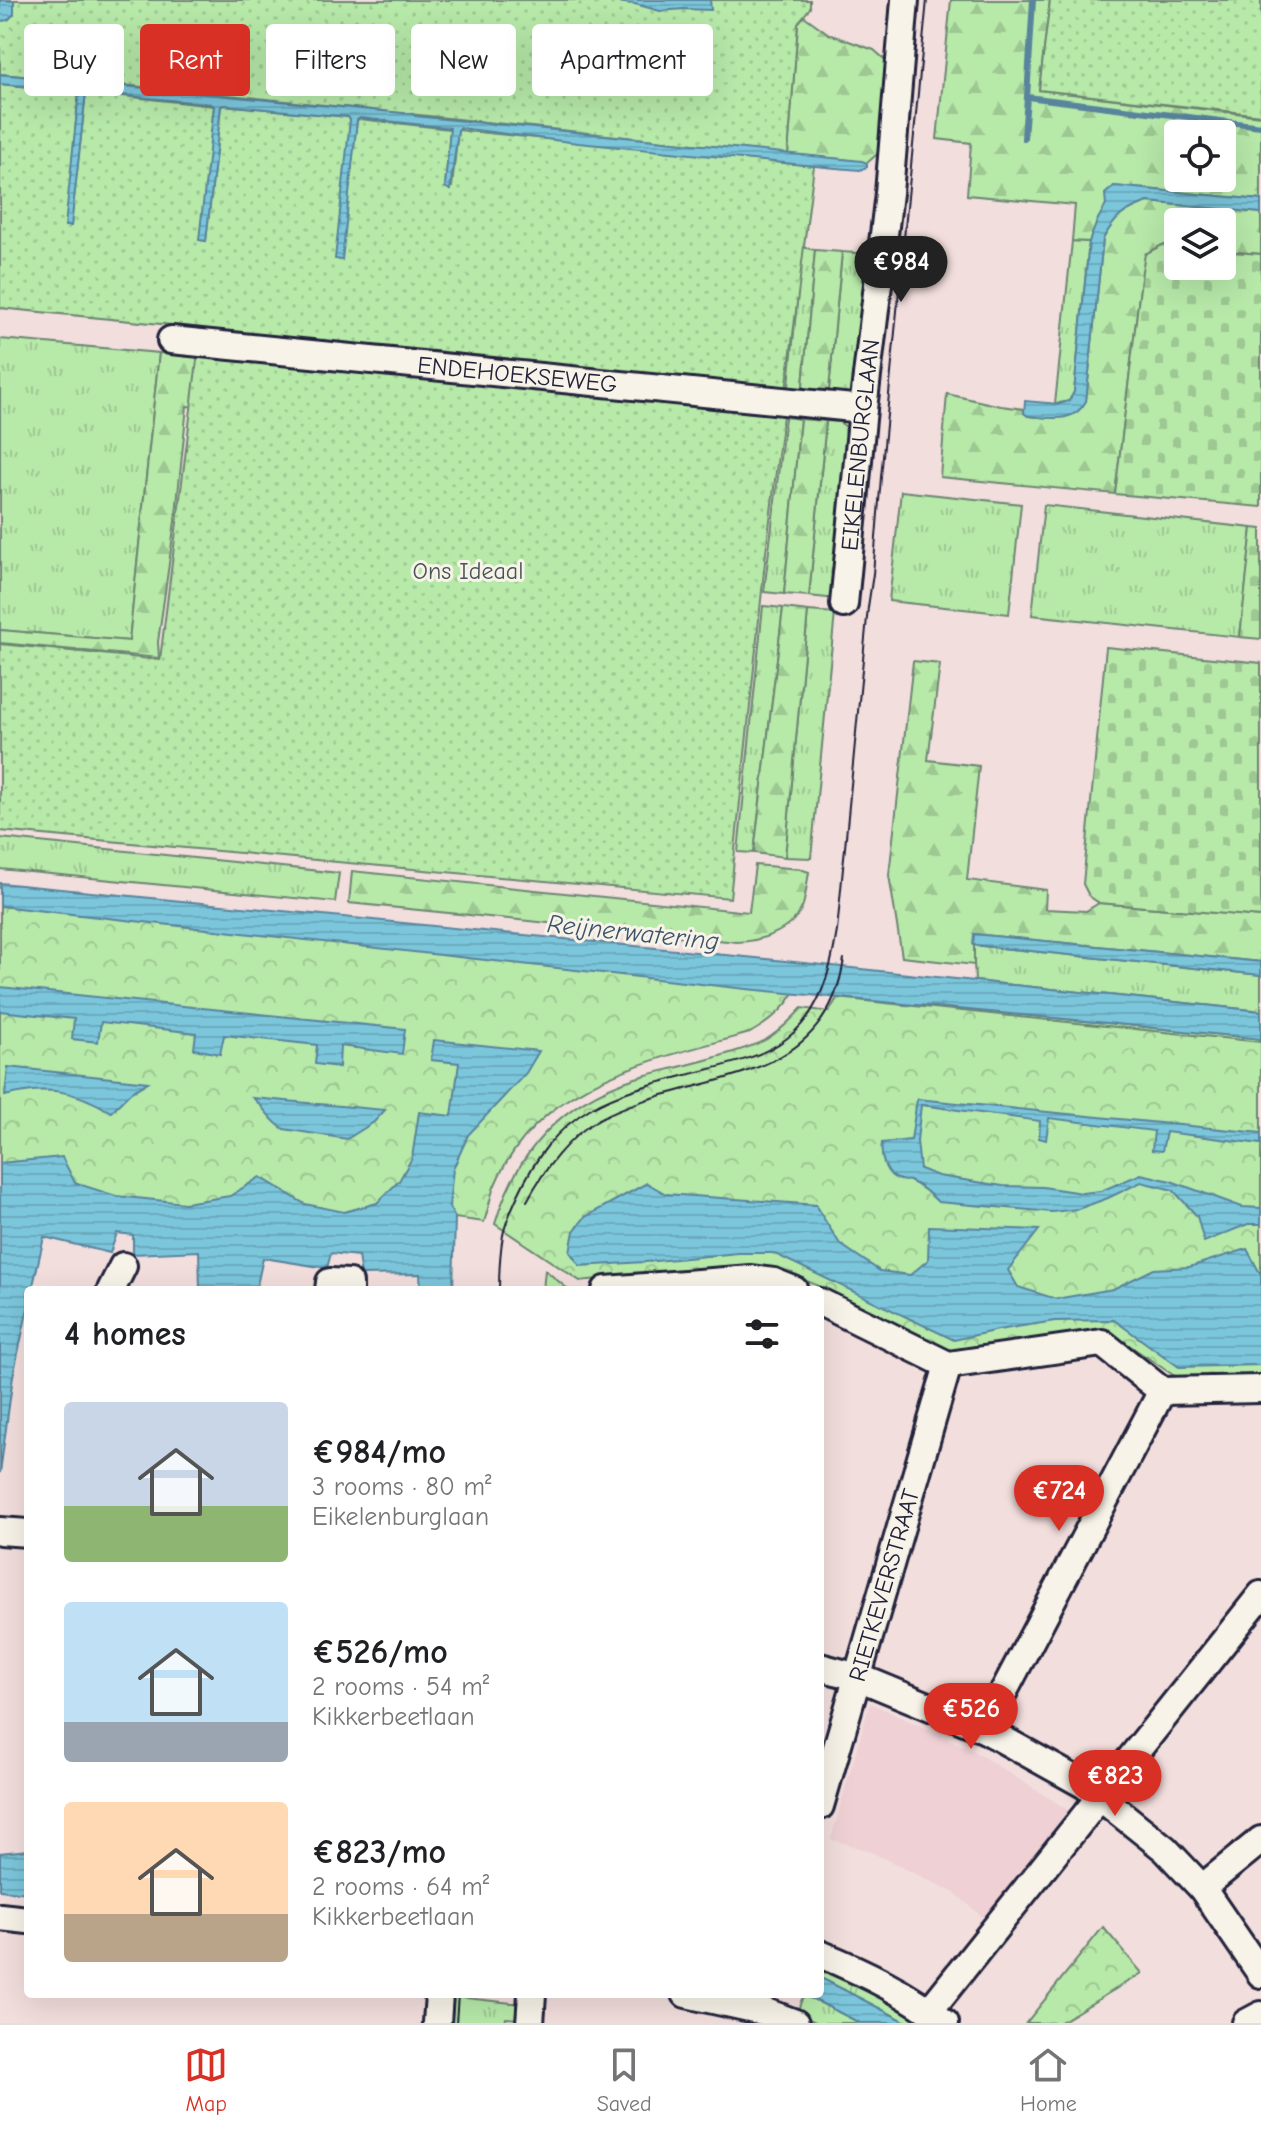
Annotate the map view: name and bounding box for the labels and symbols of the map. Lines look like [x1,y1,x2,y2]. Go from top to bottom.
pin: €984 [854,236,948,304]
street label: EIKELENBURGLAAN [835,337,885,552]
street label: ENDEHOEKSEWEG [416,351,618,398]
park label: Ons Ideaal [413,557,523,585]
water label: Reijnerwatering [546,909,720,957]
pin: €724 [1012,1465,1106,1533]
street label: RIETKEVERSTRAAT [843,1485,925,1685]
pin: €526 [924,1683,1018,1751]
pin: €823 [1068,1750,1162,1818]

